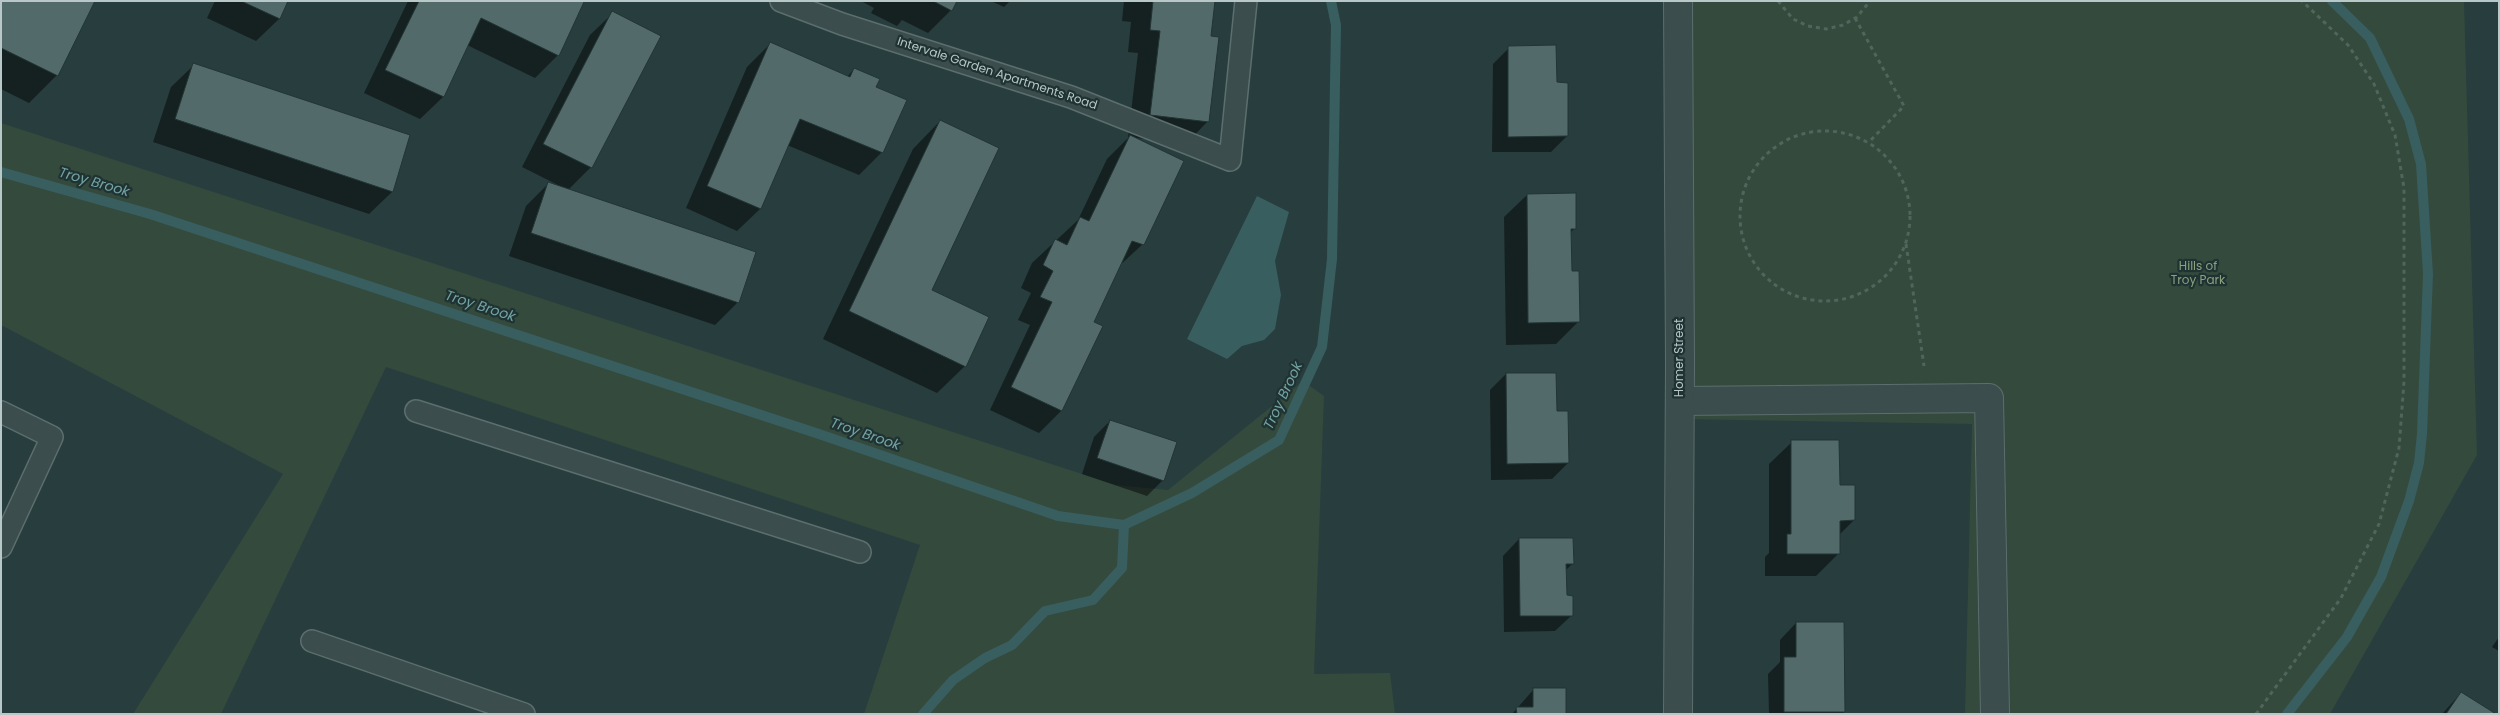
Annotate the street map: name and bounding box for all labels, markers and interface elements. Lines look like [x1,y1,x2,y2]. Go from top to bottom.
street label: Intervale Garden Apartments Road [895,35,1099,113]
water label: Troy Brook [57,165,131,201]
park label: Hills of Troy Park [2171,260,2225,288]
water label: Troy Brook [443,288,517,326]
street label: Homer Street [1673,319,1687,397]
water label: Troy Brook [1261,359,1307,433]
water label: Troy Brook [828,415,902,455]

